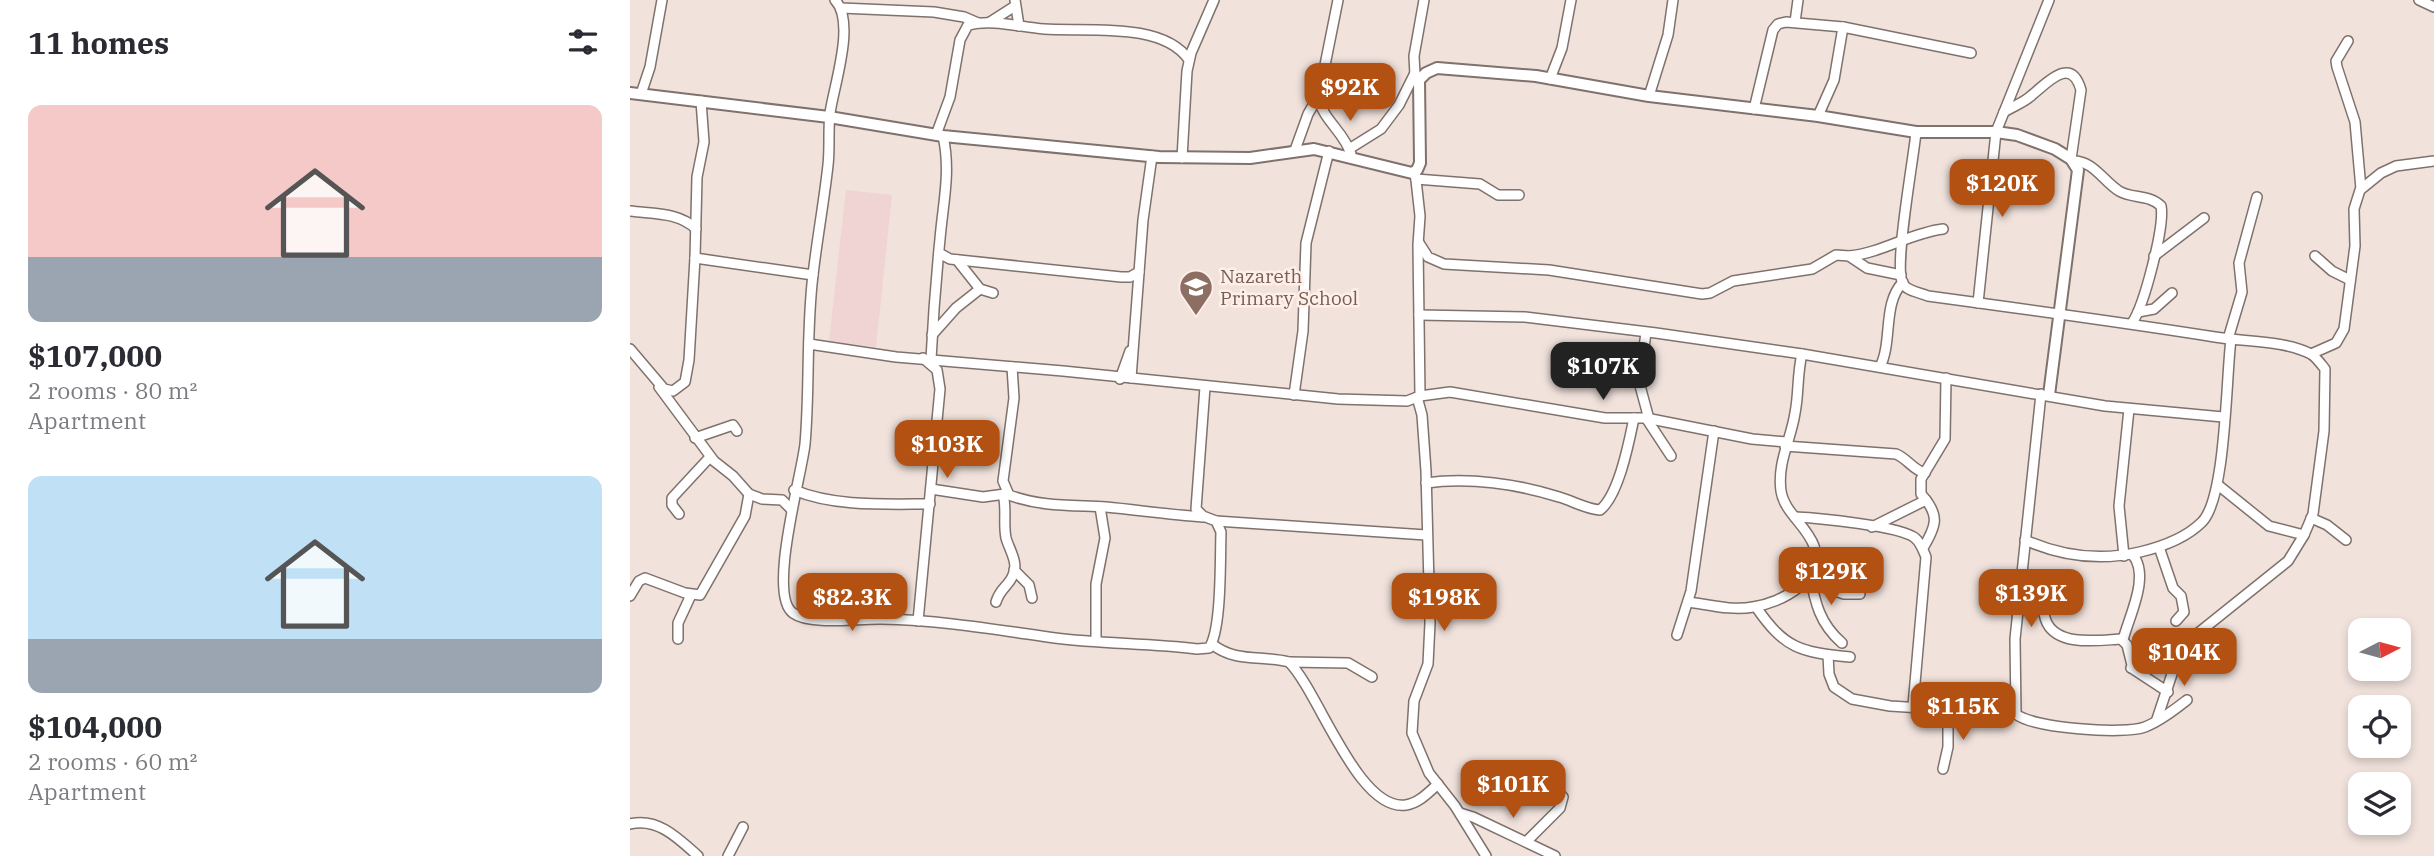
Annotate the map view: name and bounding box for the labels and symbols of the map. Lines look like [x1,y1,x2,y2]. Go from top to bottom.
pin: $92K [1309,64,1391,123]
pin: $120K [1953,160,2051,219]
place label: Nazareth Primary School [1220,264,1359,310]
school or university icon: Nazareth Primary School [1177,268,1215,317]
pin: $107K [1554,342,1652,402]
pin: $103K [898,420,996,480]
pin: $129K [1782,548,1880,607]
pin: $139K [1982,570,2080,629]
pin: $82.3K [795,574,909,633]
pin: $198K [1395,574,1493,633]
north arrow [2348,618,2412,681]
pin: $104K [2135,628,2233,688]
pin: $115K [1914,682,2012,742]
pin: $101K [1464,760,1562,820]

